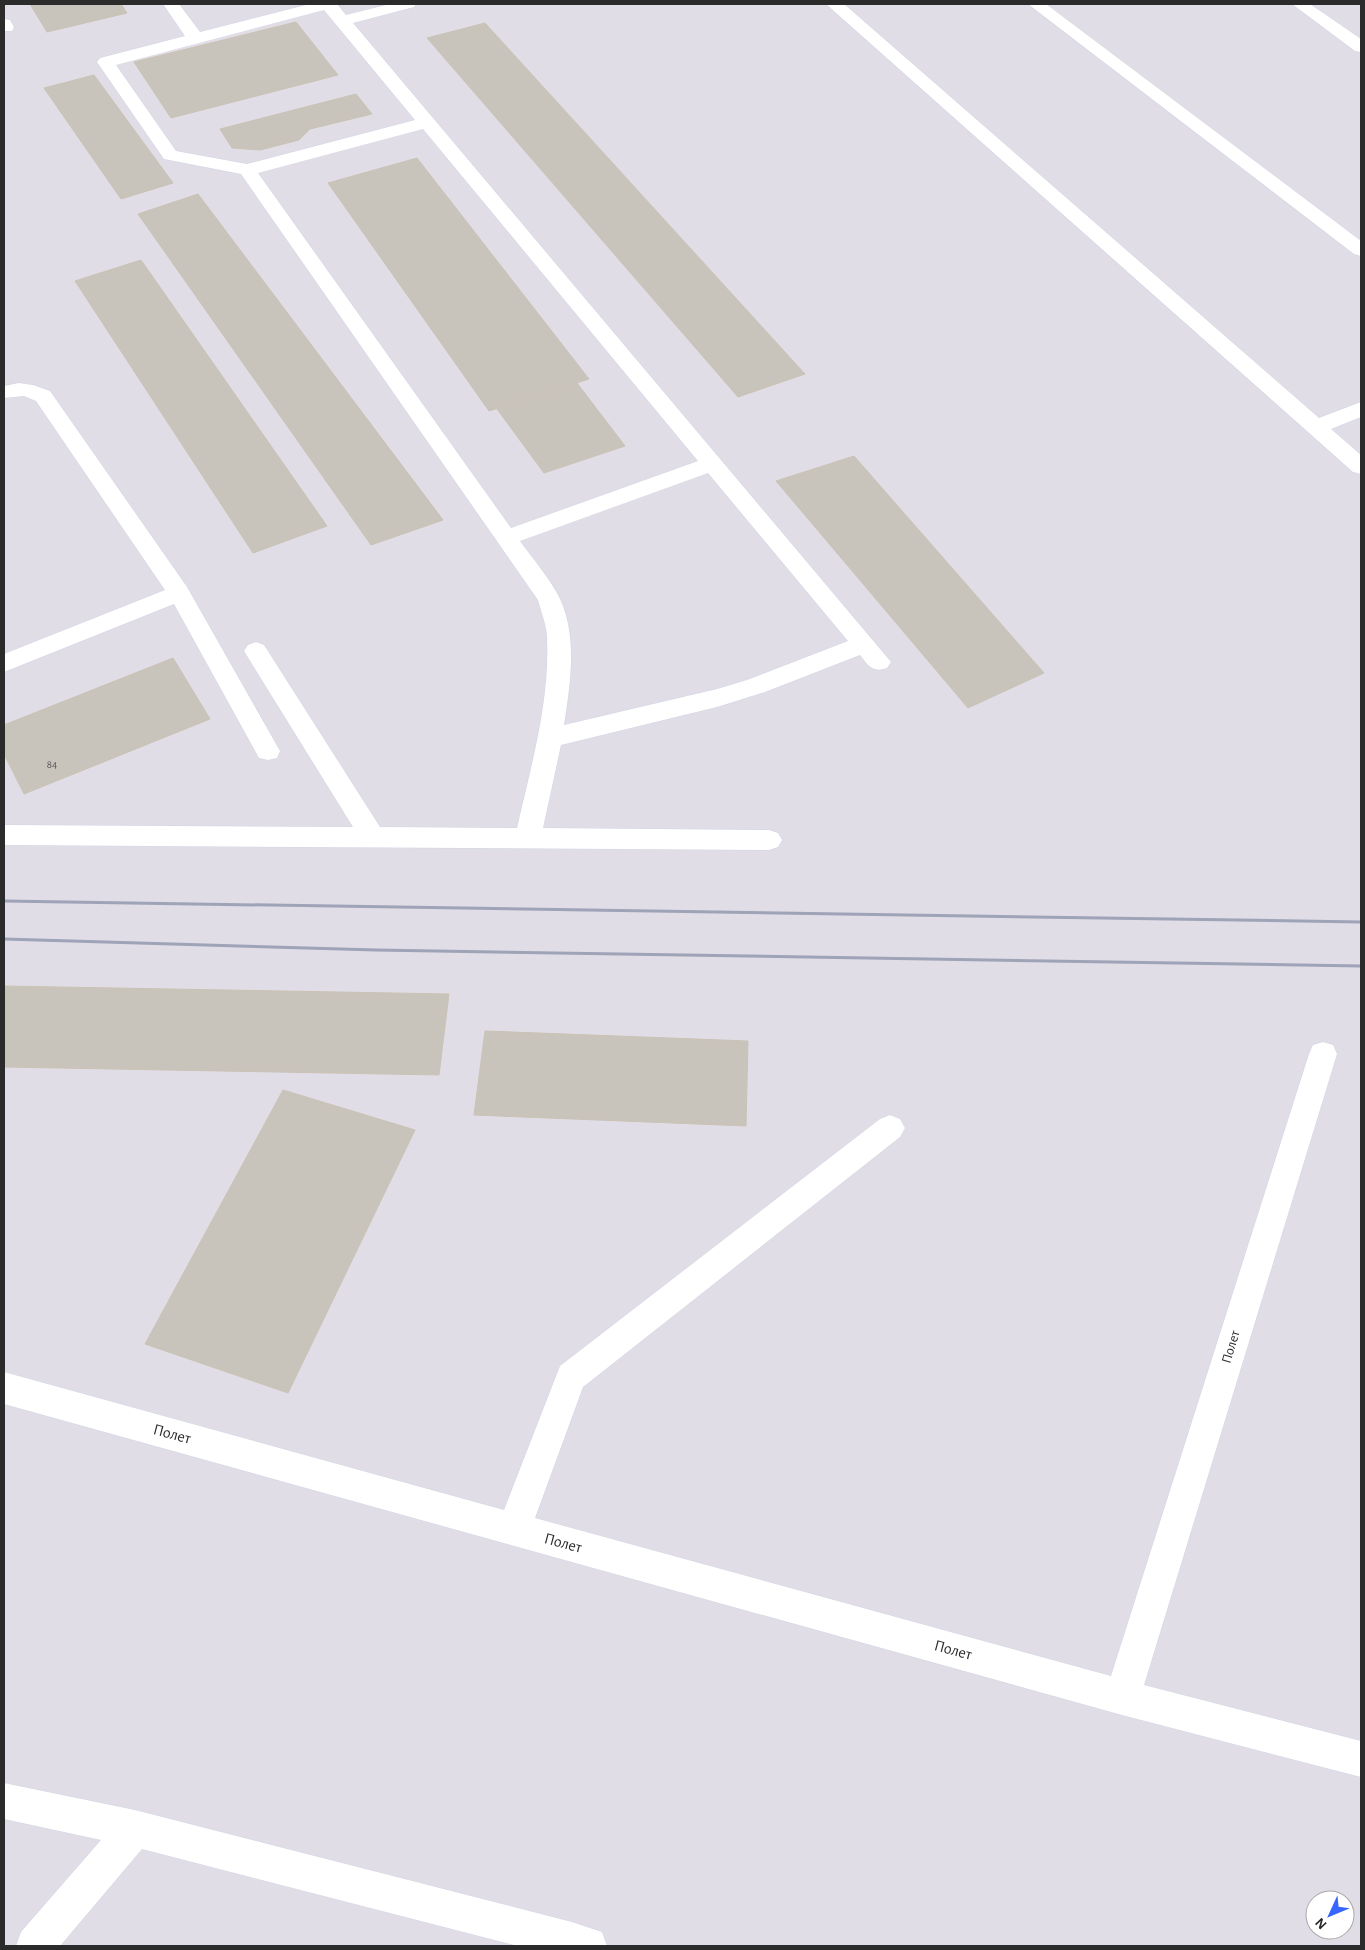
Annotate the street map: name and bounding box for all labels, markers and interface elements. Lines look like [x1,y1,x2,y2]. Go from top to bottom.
house number: 84 [47,759,57,770]
street label: Полет [1219,1328,1243,1365]
street label: Полет [151,1421,193,1447]
street label: Полет [542,1530,584,1556]
street label: Полет [932,1637,974,1663]
north arrow [1305,1890,1355,1940]
text: N [1313,1915,1330,1932]

